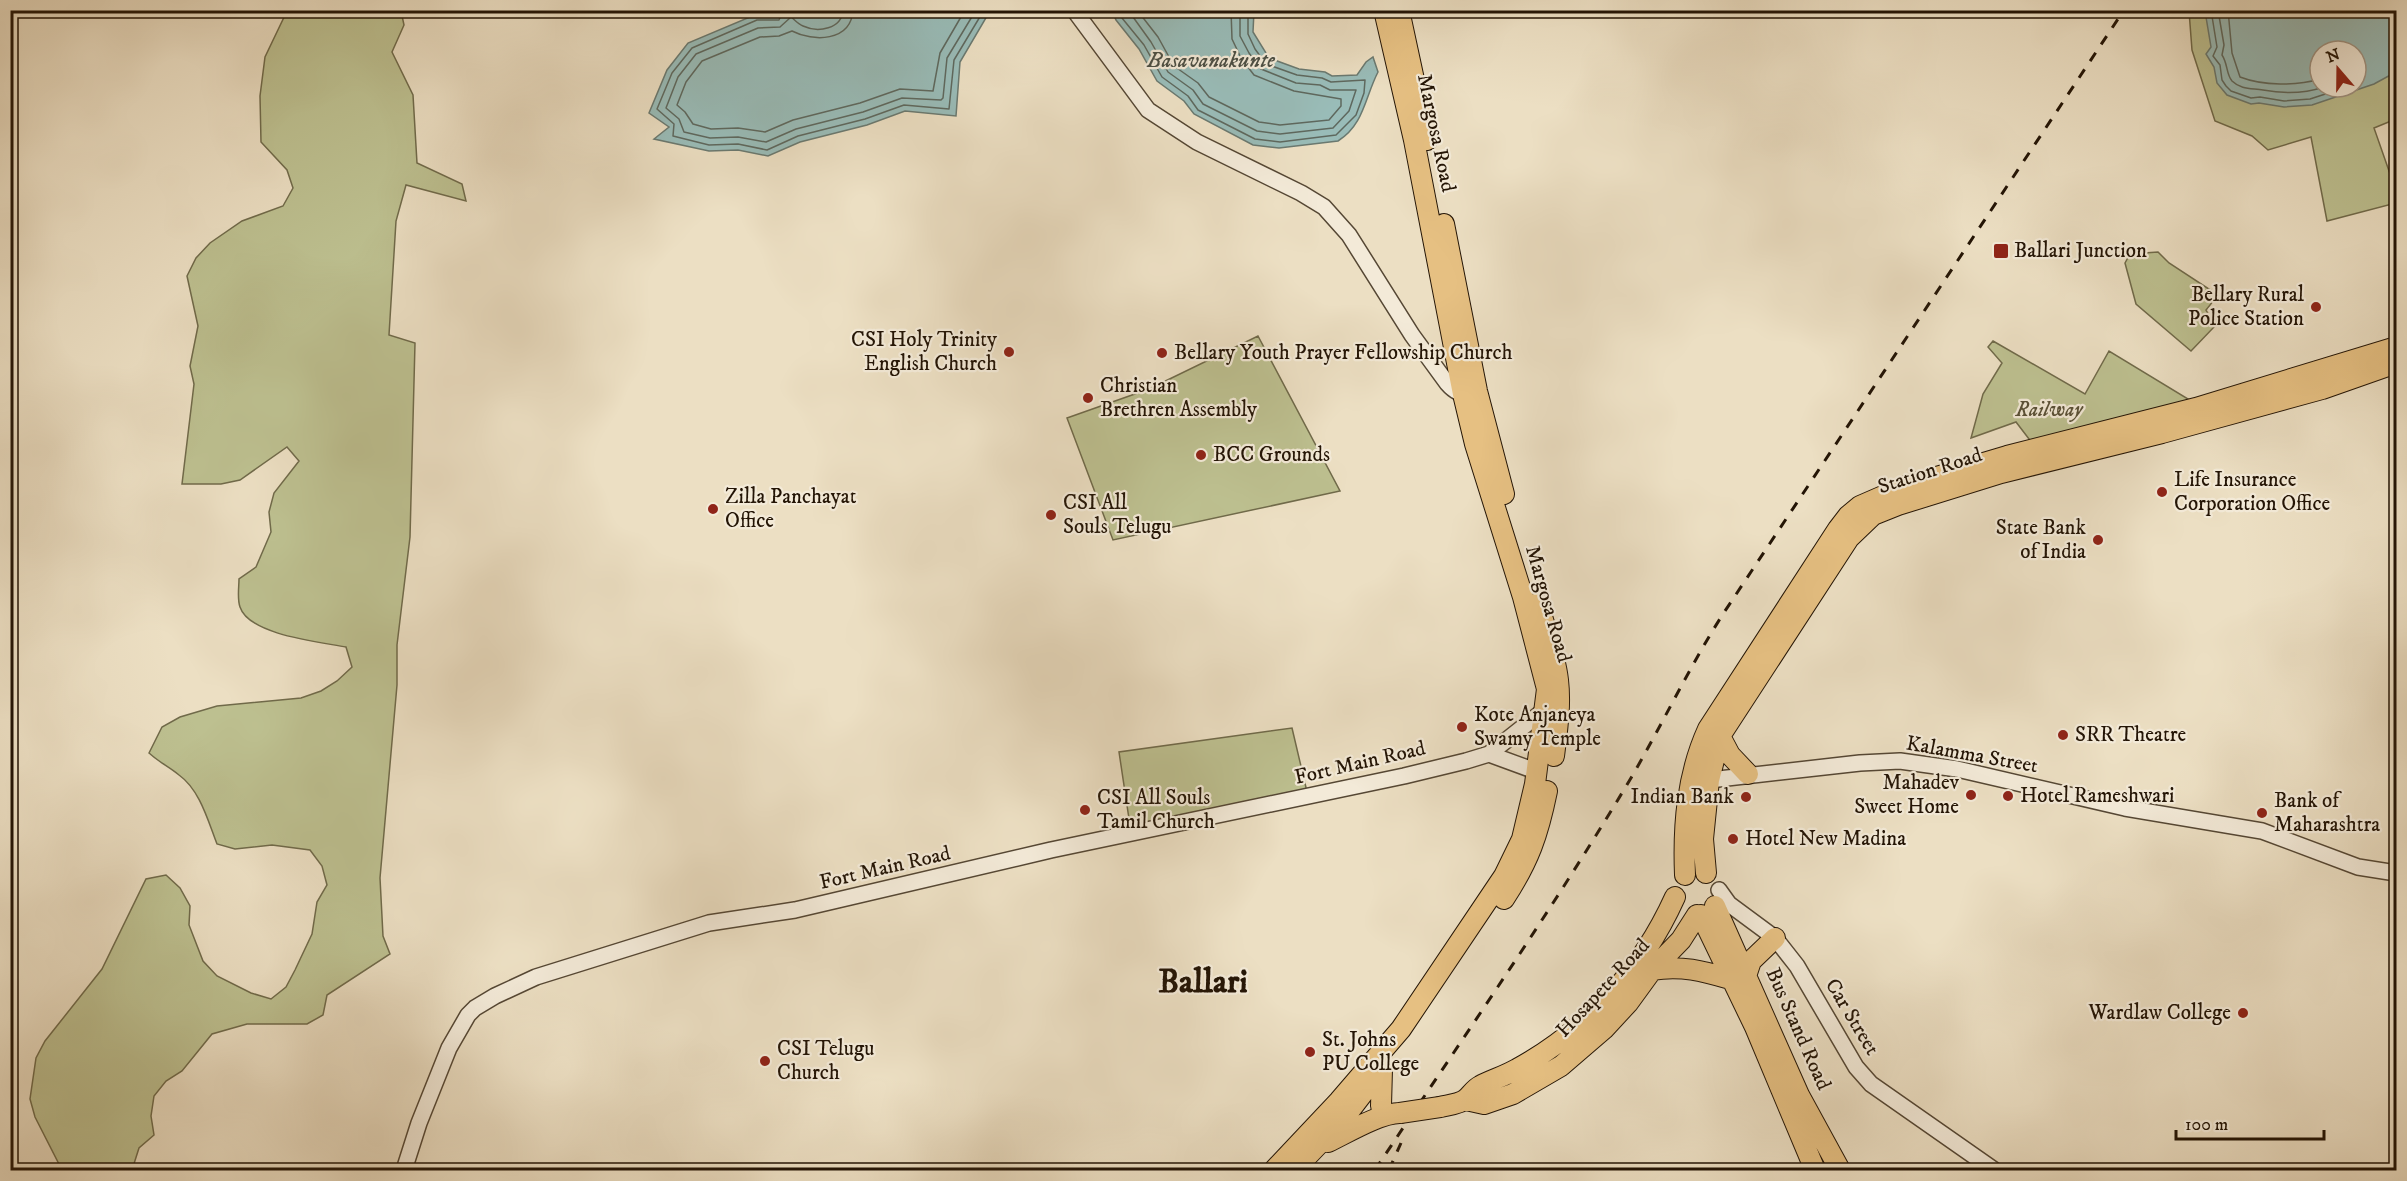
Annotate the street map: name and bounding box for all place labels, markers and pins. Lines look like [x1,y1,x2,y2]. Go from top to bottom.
place label: Ballari Junction [2014,238,2147,264]
marker: Ballari Junction [1992,242,2010,260]
place label: Bellary Rural Police Station [2188,282,2305,332]
marker: Bellary Rural Police Station [2309,300,2323,314]
place label: CSI Holy Trinity English Church [851,327,998,377]
place label: Bellary Youth Prayer Fellowship Church [1174,340,1513,366]
marker: CSI Holy Trinity English Church [1002,345,1016,359]
marker: Bellary Youth Prayer Fellowship Church [1155,346,1169,360]
place label: Christian Brethren Assembly [1100,373,1258,423]
marker: Christian Brethren Assembly [1081,391,1095,405]
place label: BCC Grounds [1213,442,1330,468]
marker: BCC Grounds [1194,448,1208,462]
place label: Life Insurance Corporation Office [2174,467,2330,517]
place label: Zilla Panchayat Office [725,484,857,534]
marker: Life Insurance Corporation Office [2155,485,2169,499]
place label: CSI All Souls Telugu [1063,490,1171,540]
marker: Zilla Panchayat Office [706,502,720,516]
marker: CSI All Souls Telugu [1044,508,1058,522]
place label: State Bank of India [1996,515,2087,565]
marker: State Bank of India [2091,533,2105,547]
place label: Kote Anjaneya Swamy Temple [1474,702,1601,752]
marker: Kote Anjaneya Swamy Temple [1455,720,1469,734]
place label: SRR Theatre [2075,722,2186,748]
marker: SRR Theatre [2056,728,2070,742]
place label: Mahadev Sweet Home [1854,770,1960,820]
place label: Hotel Rameshwari [2020,783,2175,809]
place label: Indian Bank [1631,784,1735,810]
place label: CSI All Souls Tamil Church [1097,785,1215,835]
marker: Mahadev Sweet Home [1964,788,1978,802]
place label: Bank of Maharashtra [2274,788,2380,838]
marker: Hotel Rameshwari [2001,789,2015,803]
marker: Indian Bank [1739,790,1753,804]
marker: CSI All Souls Tamil Church [1078,803,1092,817]
marker: Bank of Maharashtra [2255,806,2269,820]
place label: Hotel New Madina [1745,826,1906,852]
marker: Hotel New Madina [1726,832,1740,846]
place label: Wardlaw College [2088,1000,2231,1026]
marker: Wardlaw College [2236,1006,2250,1020]
place label: St. Johns PU College [1322,1027,1420,1077]
place label: CSI Telugu Church [777,1036,874,1086]
marker: St. Johns PU College [1303,1045,1317,1059]
marker: CSI Telugu Church [758,1054,772,1068]

